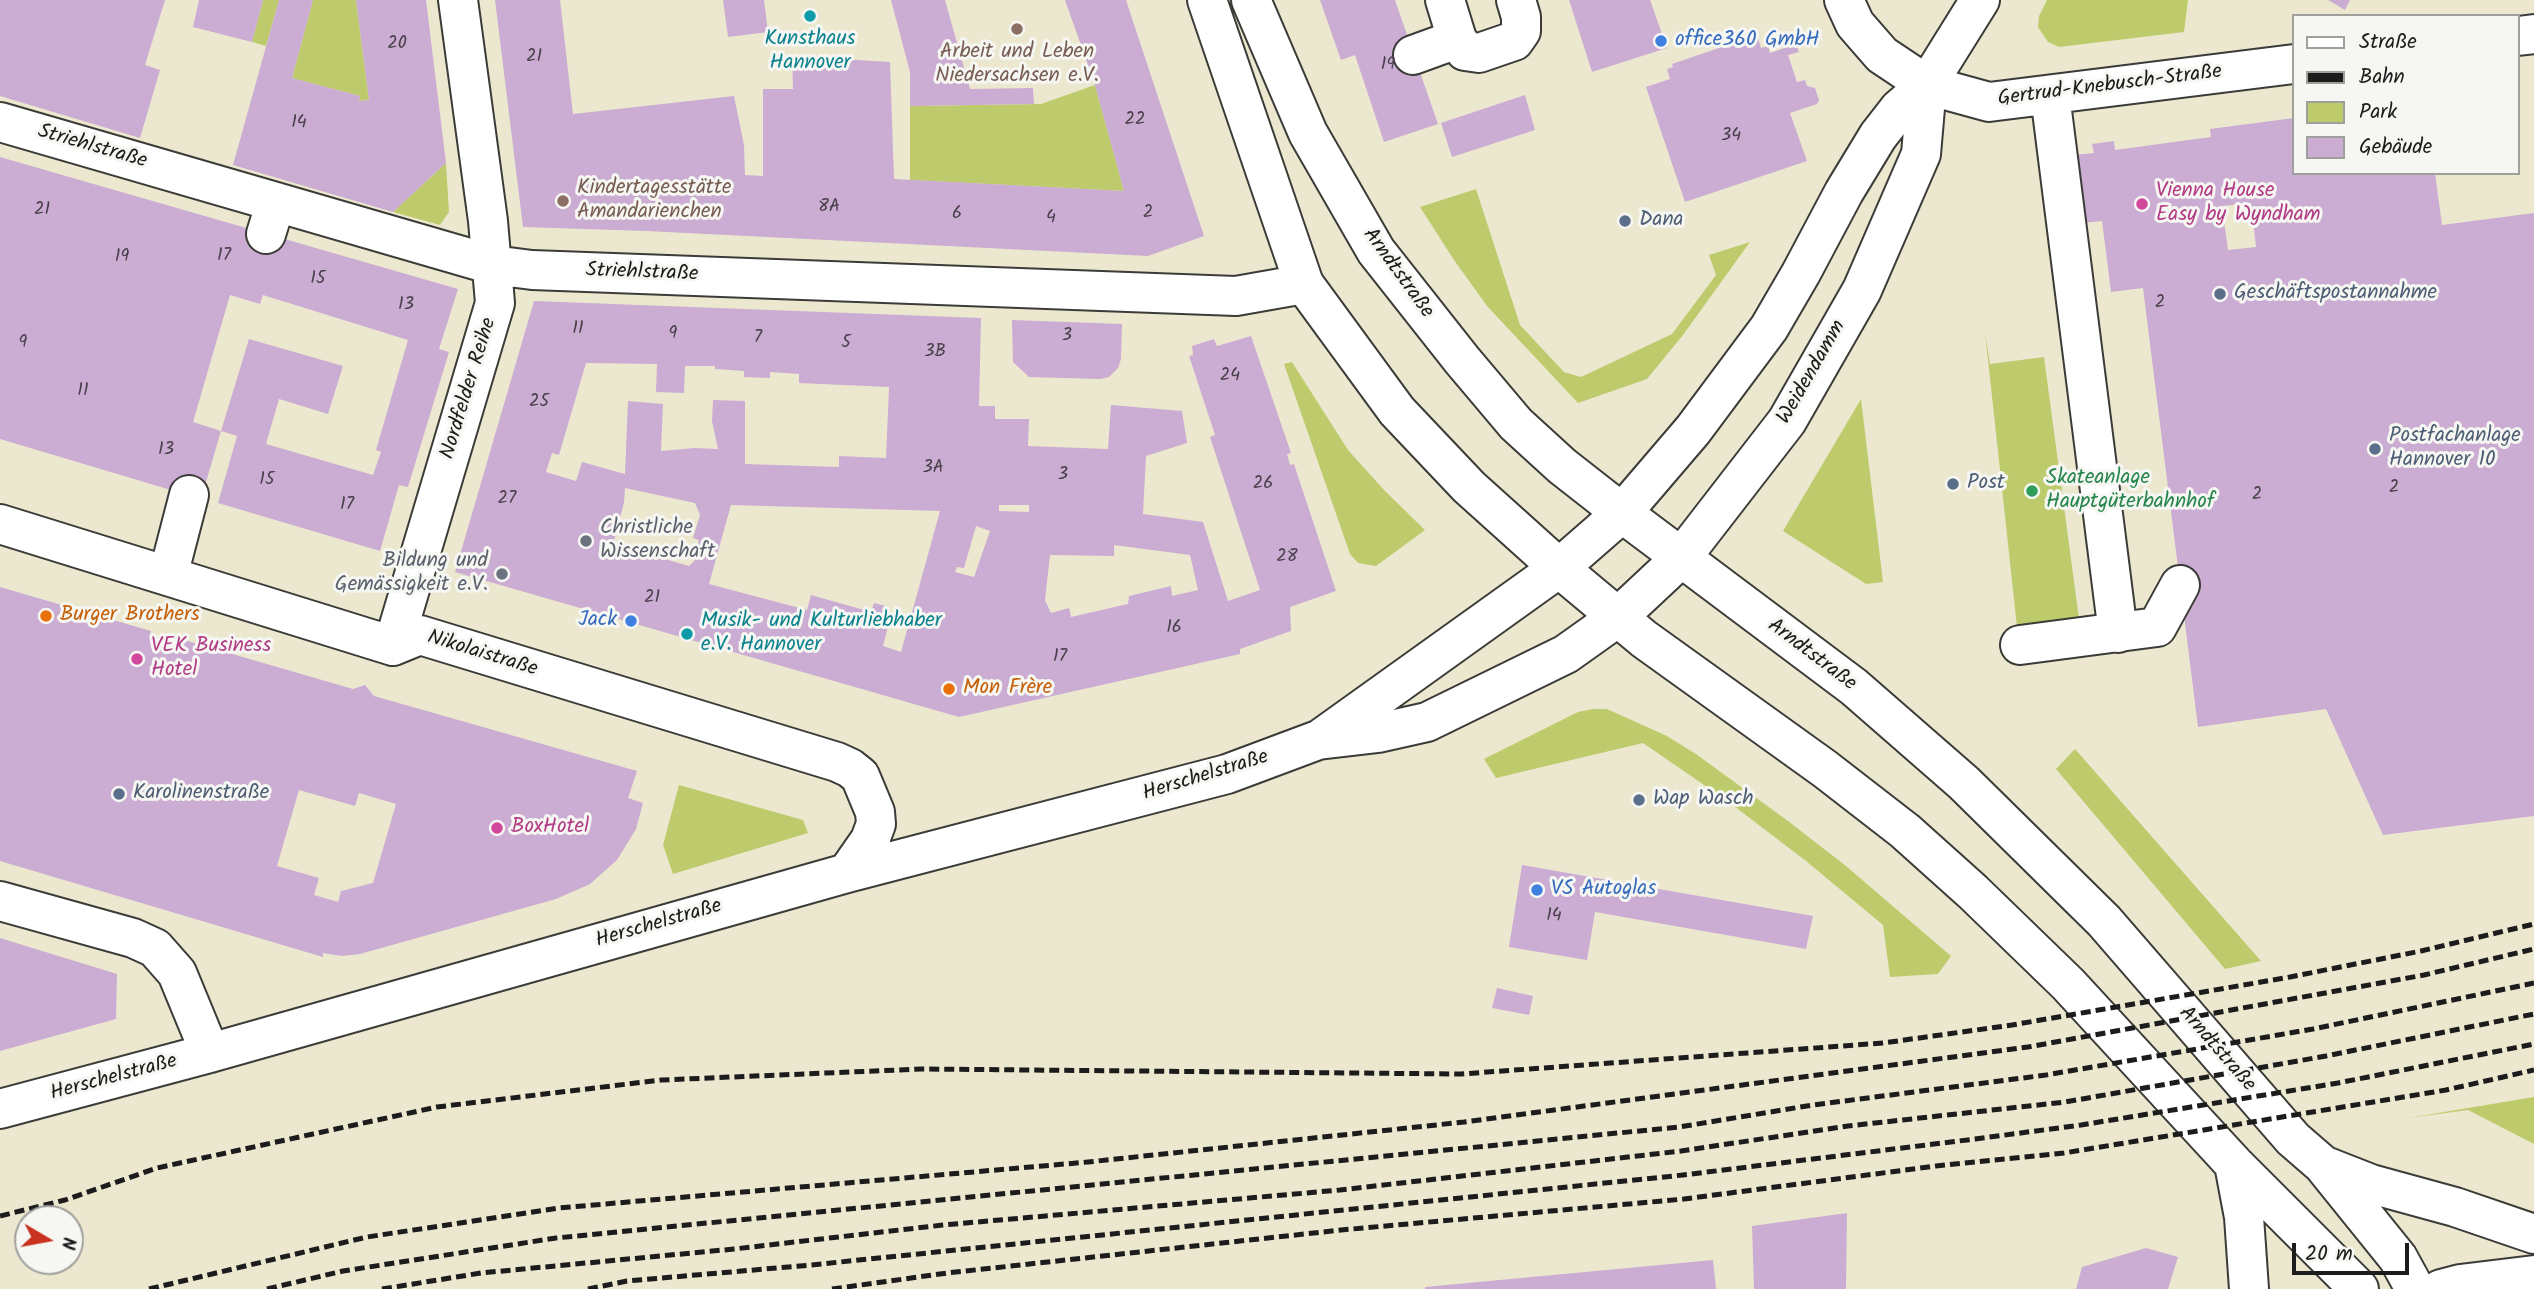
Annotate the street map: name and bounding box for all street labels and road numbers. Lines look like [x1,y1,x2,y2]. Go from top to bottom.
street label: Gertrud-Knebusch-Straße [1996,61,2224,113]
street label: Striehlstraße [34,120,150,176]
street label: Arndtstraße [1356,224,1438,324]
street label: Striehlstraße [585,259,699,289]
street label: Nordfelder Reihe [437,315,503,463]
street label: Weidendamm [1773,317,1853,429]
street label: Arndtstraße [1761,614,1861,698]
street label: Nikolaistraße [424,626,540,684]
street label: Herschelstraße [1140,746,1272,808]
street label: Herschelstraße [593,895,725,955]
street label: Arndtstraße [2172,1002,2260,1098]
street label: Herschelstraße [48,1050,180,1108]

